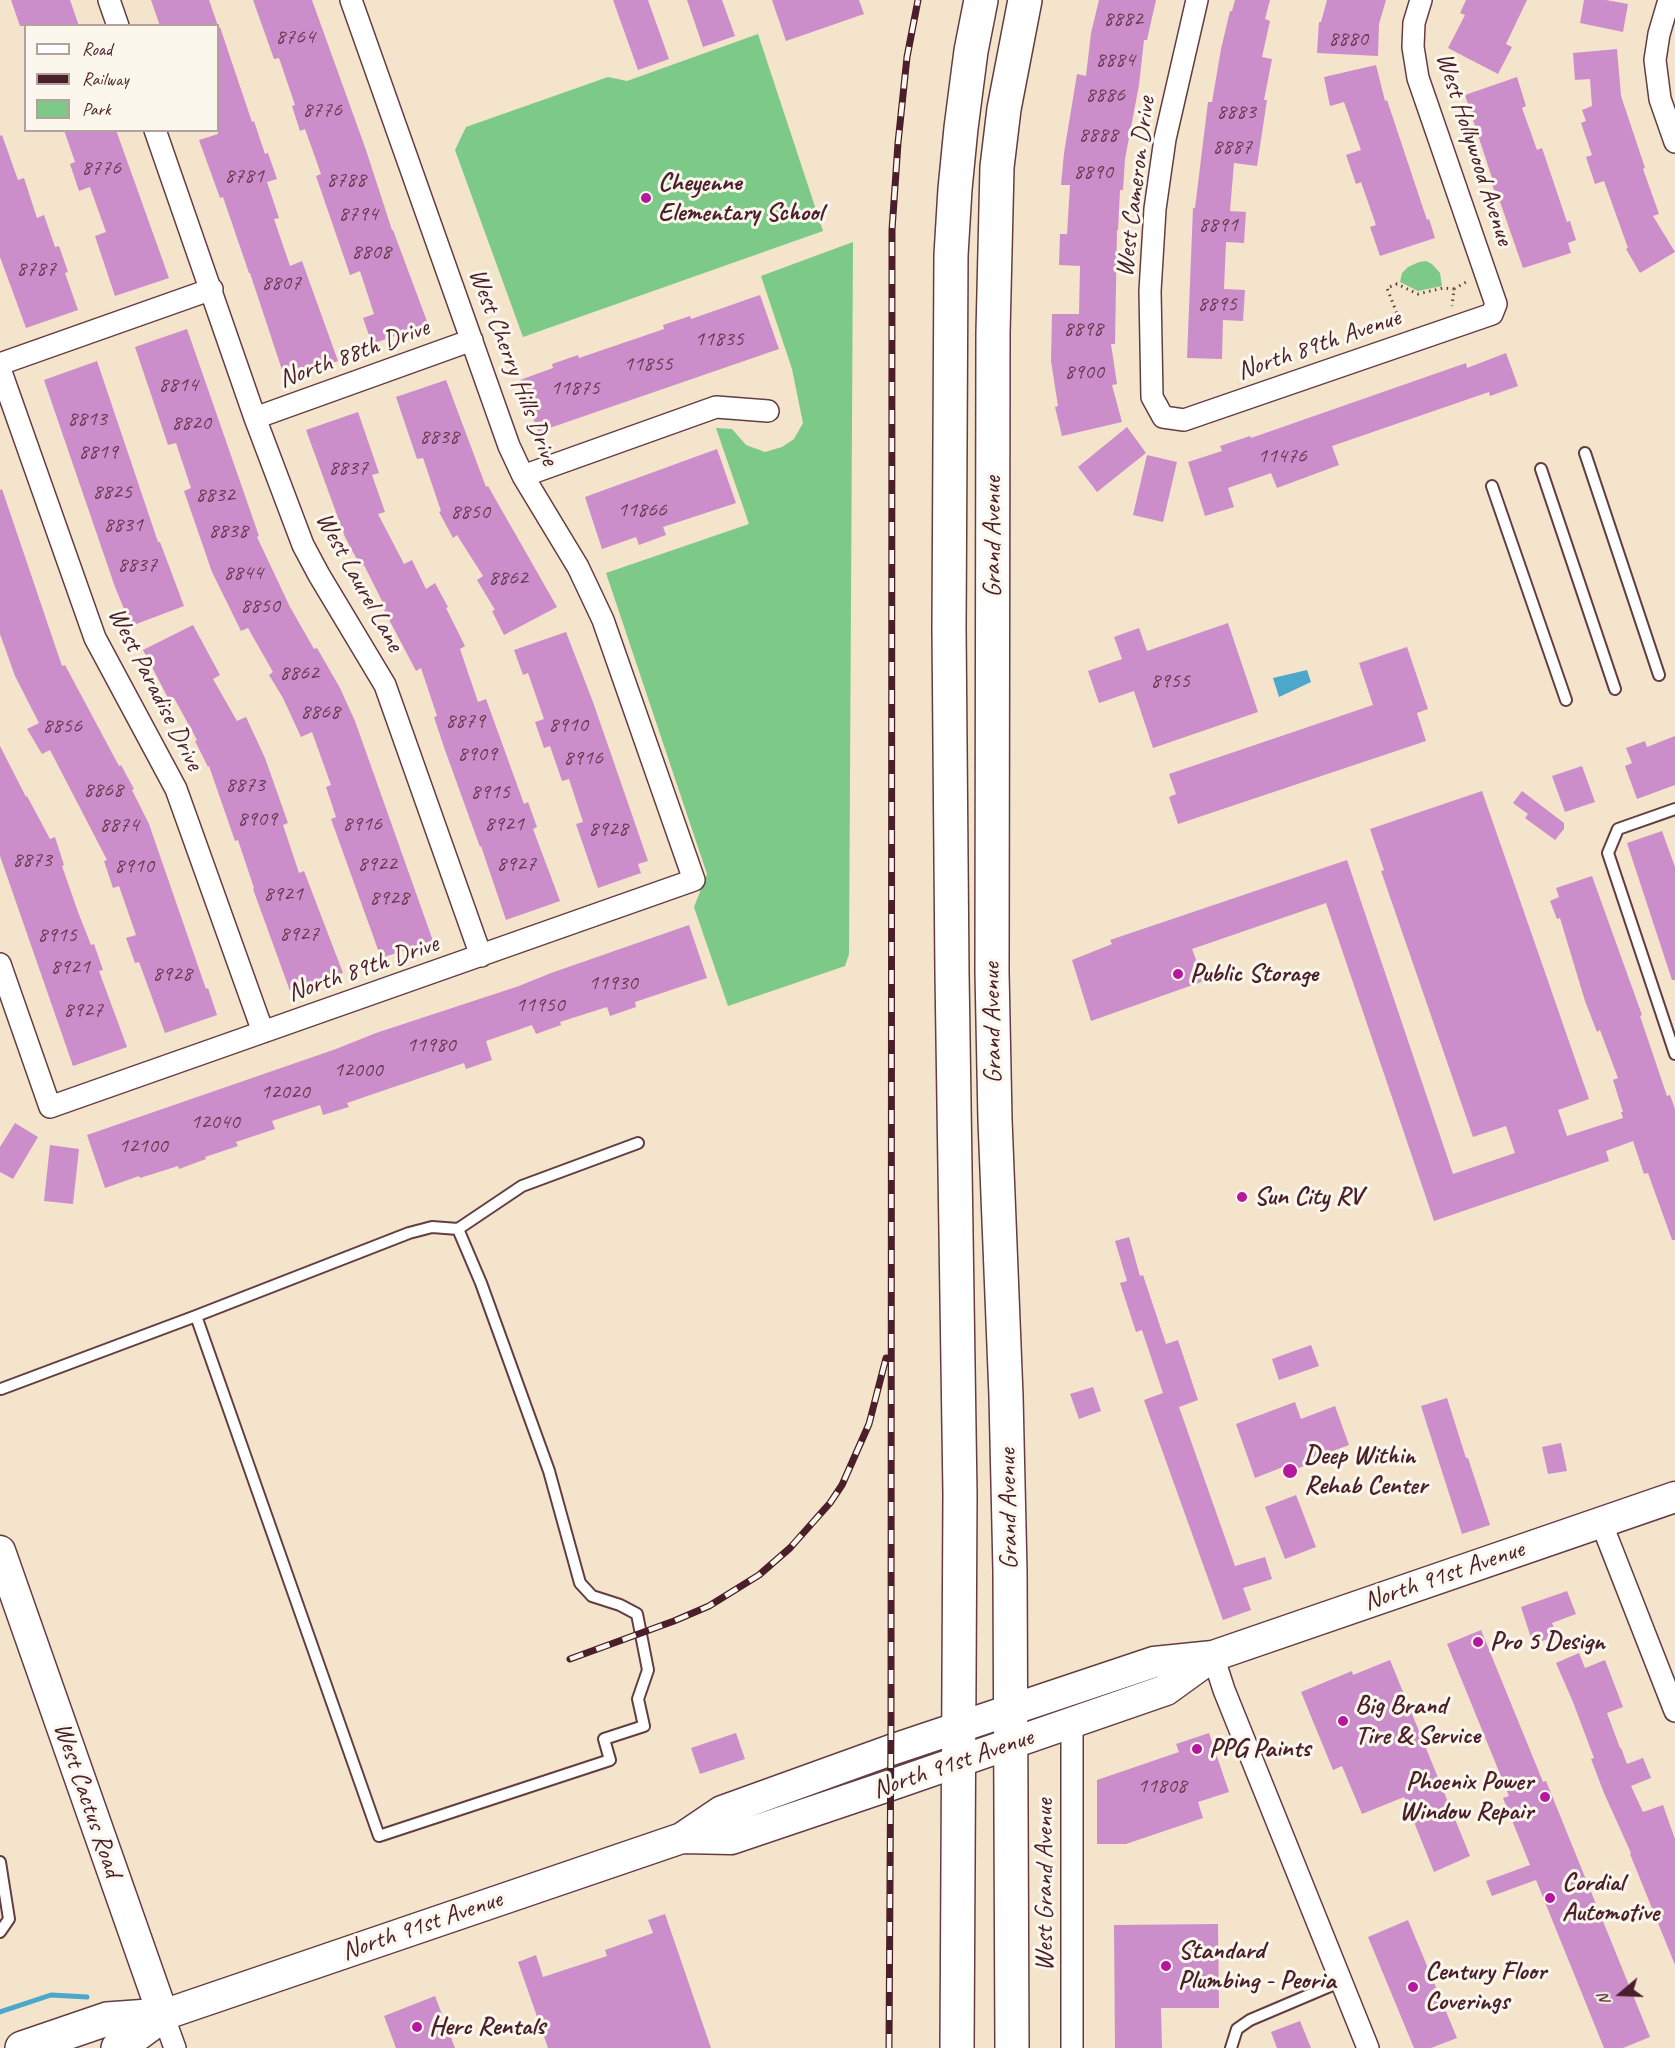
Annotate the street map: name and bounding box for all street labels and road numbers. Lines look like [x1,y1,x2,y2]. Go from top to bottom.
street label: West Hollywood Avenue [1428,49,1520,249]
street label: West Cameron Drive [1109,95,1163,279]
street label: West Cherry Hills Drive [461,264,565,470]
street label: North 89th Avenue [1233,302,1405,388]
street label: North 88th Drive [275,312,433,396]
street label: Grand Avenue [977,476,1009,598]
street label: West Laurel Lane [308,507,410,657]
street label: West Paradise Drive [101,602,209,776]
street label: North 89th Drive [283,929,443,1009]
street label: Grand Avenue [976,962,1010,1084]
street label: Grand Avenue [992,1448,1026,1570]
street label: North 91st Avenue [1360,1534,1528,1618]
street label: West Cactus Road [46,1719,128,1881]
street label: North 91st Avenue [869,1722,1037,1806]
street label: West Grand Avenue [1029,1799,1061,1971]
street label: North 91st Avenue [338,1884,506,1968]

